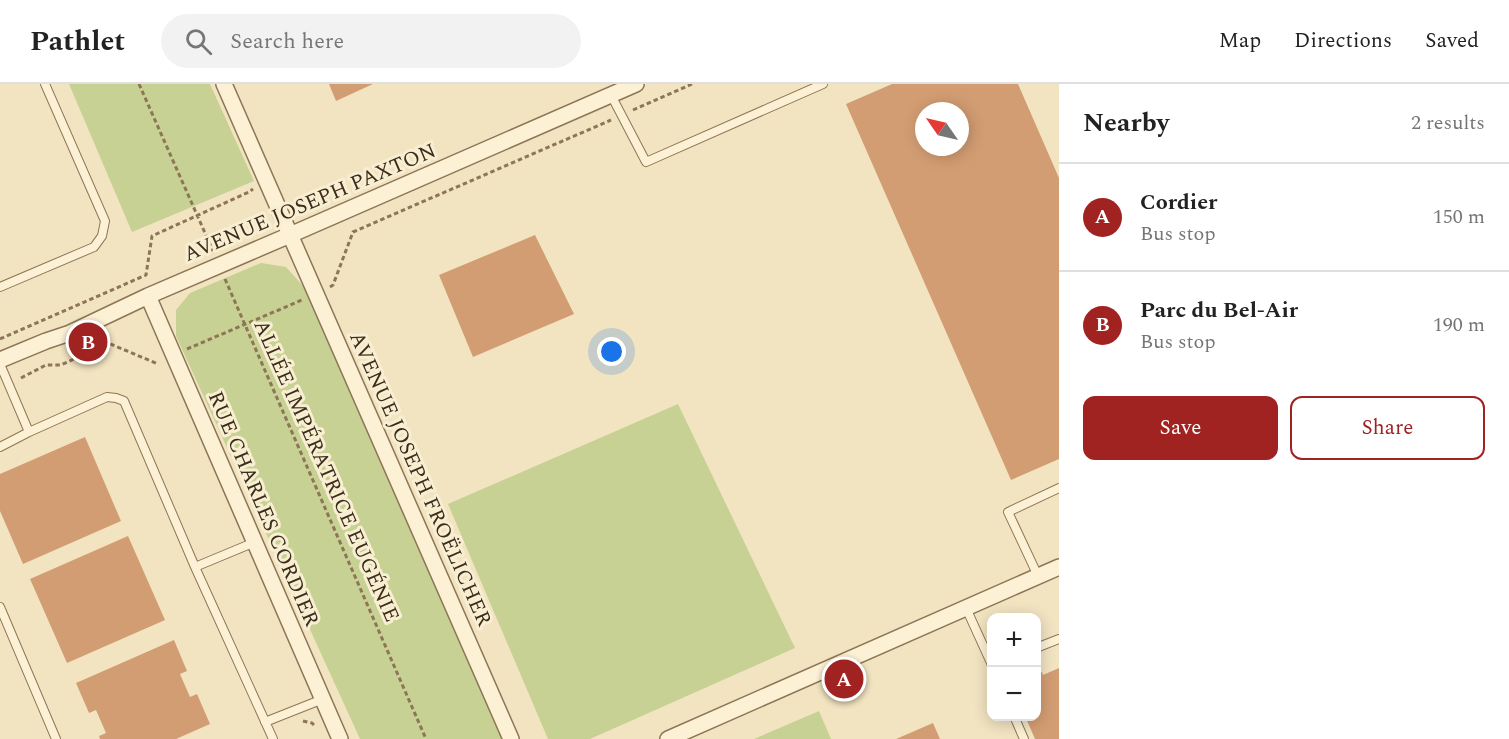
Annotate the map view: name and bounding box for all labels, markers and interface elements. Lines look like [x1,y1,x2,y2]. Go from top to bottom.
search box [161,14,581,68]
text: Pathlet [30,20,125,63]
icon: search [182,25,215,58]
text: Search here [230,25,344,58]
text: Map [1219,25,1261,57]
text: Directions [1294,25,1392,57]
text: Saved [1425,25,1479,57]
north arrow [915,102,969,156]
text: Nearby [1083,103,1169,143]
text: 2 results [1411,108,1485,138]
street label: AVENUE JOSEPH PAXTON [179,135,441,271]
text: Cordier [1140,186,1217,219]
text: A [1095,202,1110,232]
text: 150 m [1433,202,1485,232]
text: Bus stop [1140,219,1216,249]
text: Parc du Bel-Air [1140,294,1298,327]
text: B [1095,310,1110,340]
text: 190 m [1433,310,1485,340]
street label: ALLÉE IMPÉRATRICE EUGÉNIE [245,315,407,627]
pin: B [68,320,107,364]
street label: AVENUE JOSEPH FROËLICHER [340,326,500,632]
text: Bus stop [1140,327,1216,357]
your location [597,337,626,366]
street label: RUE CHARLES CORDIER [199,387,327,632]
button: Save [1083,396,1278,460]
button: Share [1290,396,1485,460]
map controls [987,613,1041,721]
button: + [987,613,1041,667]
pin: A [824,656,864,702]
button: − [987,667,1041,721]

